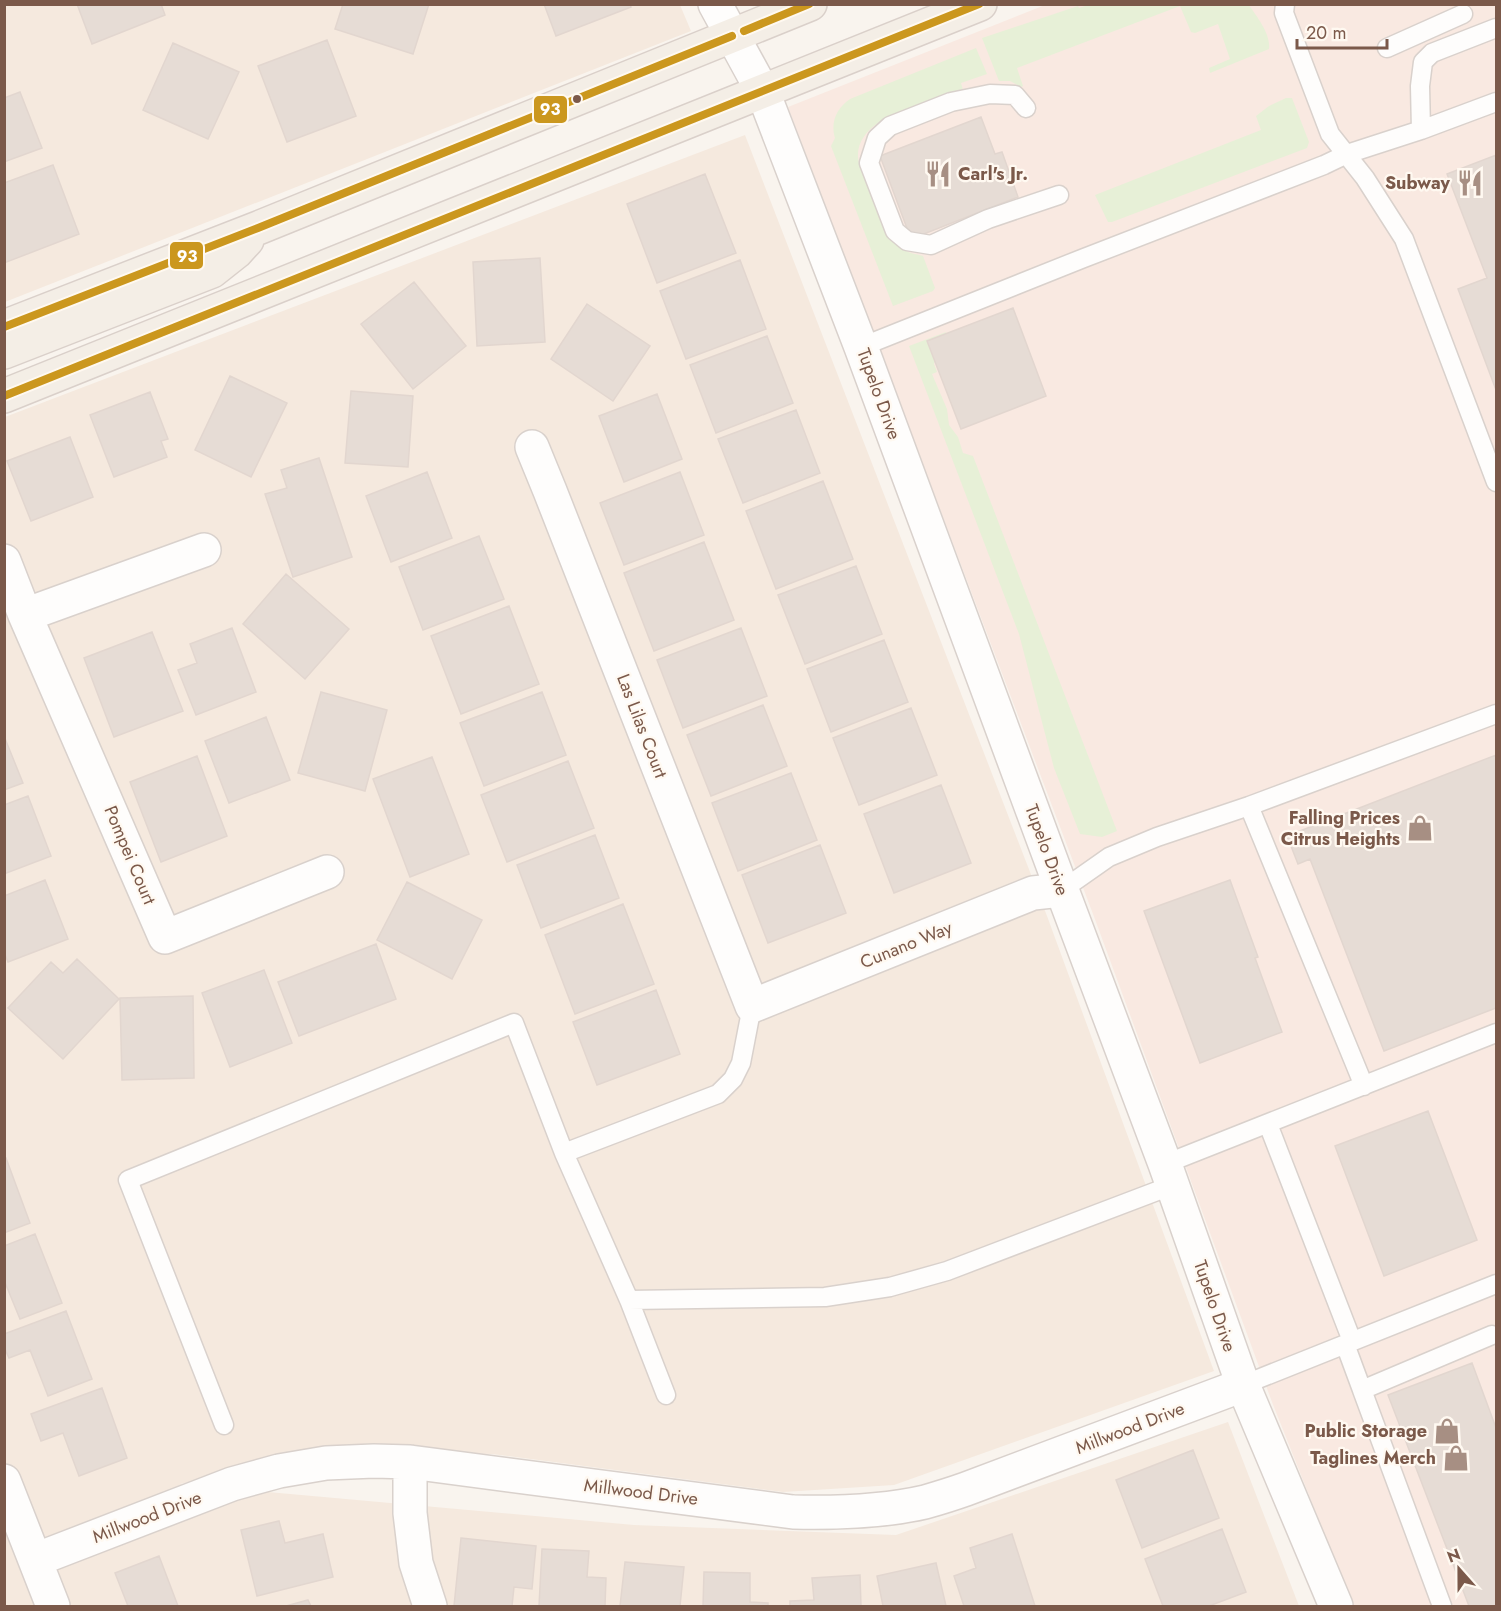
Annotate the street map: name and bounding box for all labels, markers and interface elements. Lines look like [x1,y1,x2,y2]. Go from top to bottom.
scale bar [1297,12,1387,50]
text: 20 m [1306,20,1346,46]
unlabelled marker [571,93,583,105]
line badge: 93 [533,95,568,124]
text: 93 [540,98,560,121]
restaurant icon: Carl's Jr. [923,159,953,189]
place label: Carl's Jr. [958,161,1028,187]
restaurant icon: Subway [1455,168,1485,198]
place label: Subway [1385,170,1451,196]
line badge: 93 [169,241,204,270]
text: 93 [177,245,197,268]
street label: Tupelo Drive [850,345,908,443]
street label: Las Lilas Court [610,670,674,783]
street label: Tupelo Drive [1018,801,1076,899]
street label: Pompei Court [98,802,163,909]
place label: Falling Prices Citrus Heights [1281,805,1400,852]
shop icon: Falling Prices Citrus Heights [1405,813,1435,843]
street label: Cunano Way [856,915,956,975]
street label: Tupelo Drive [1187,1257,1243,1355]
street label: Millwood Drive [1072,1395,1188,1461]
shop icon: Public Storage [1432,1416,1462,1446]
place label: Public Storage [1305,1418,1427,1444]
shop icon: Taglines Merch [1441,1443,1471,1473]
place label: Taglines Merch [1310,1445,1436,1471]
street label: Millwood Drive [582,1472,700,1512]
street label: Millwood Drive [89,1484,205,1550]
north arrow [1429,1539,1489,1599]
text: N [1444,1542,1464,1568]

